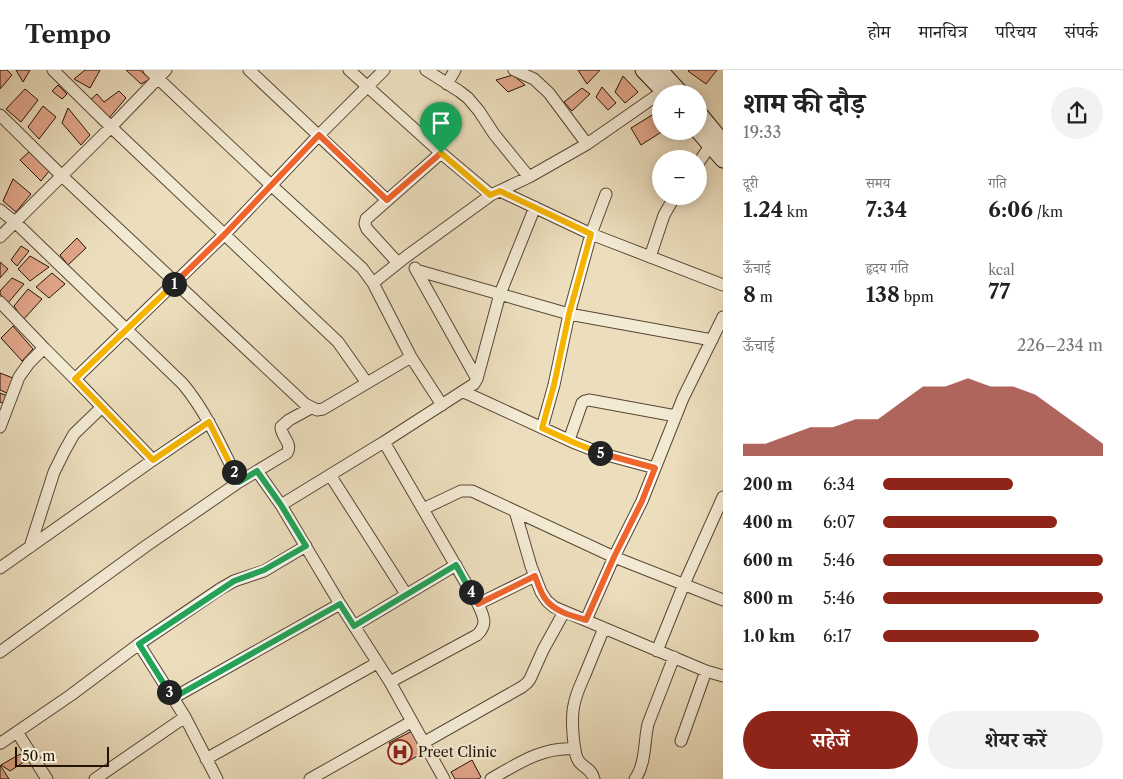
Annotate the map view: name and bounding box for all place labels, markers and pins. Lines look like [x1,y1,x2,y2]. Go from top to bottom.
pin [420,102,462,153]
pin: 1 [162,272,186,296]
pin: 5 [588,440,612,466]
pin: 2 [222,460,246,484]
pin: 4 [458,580,484,604]
pin: 3 [156,680,182,704]
hospital icon: Preet Clinic [387,739,413,765]
place label: Preet Clinic [418,743,497,761]

